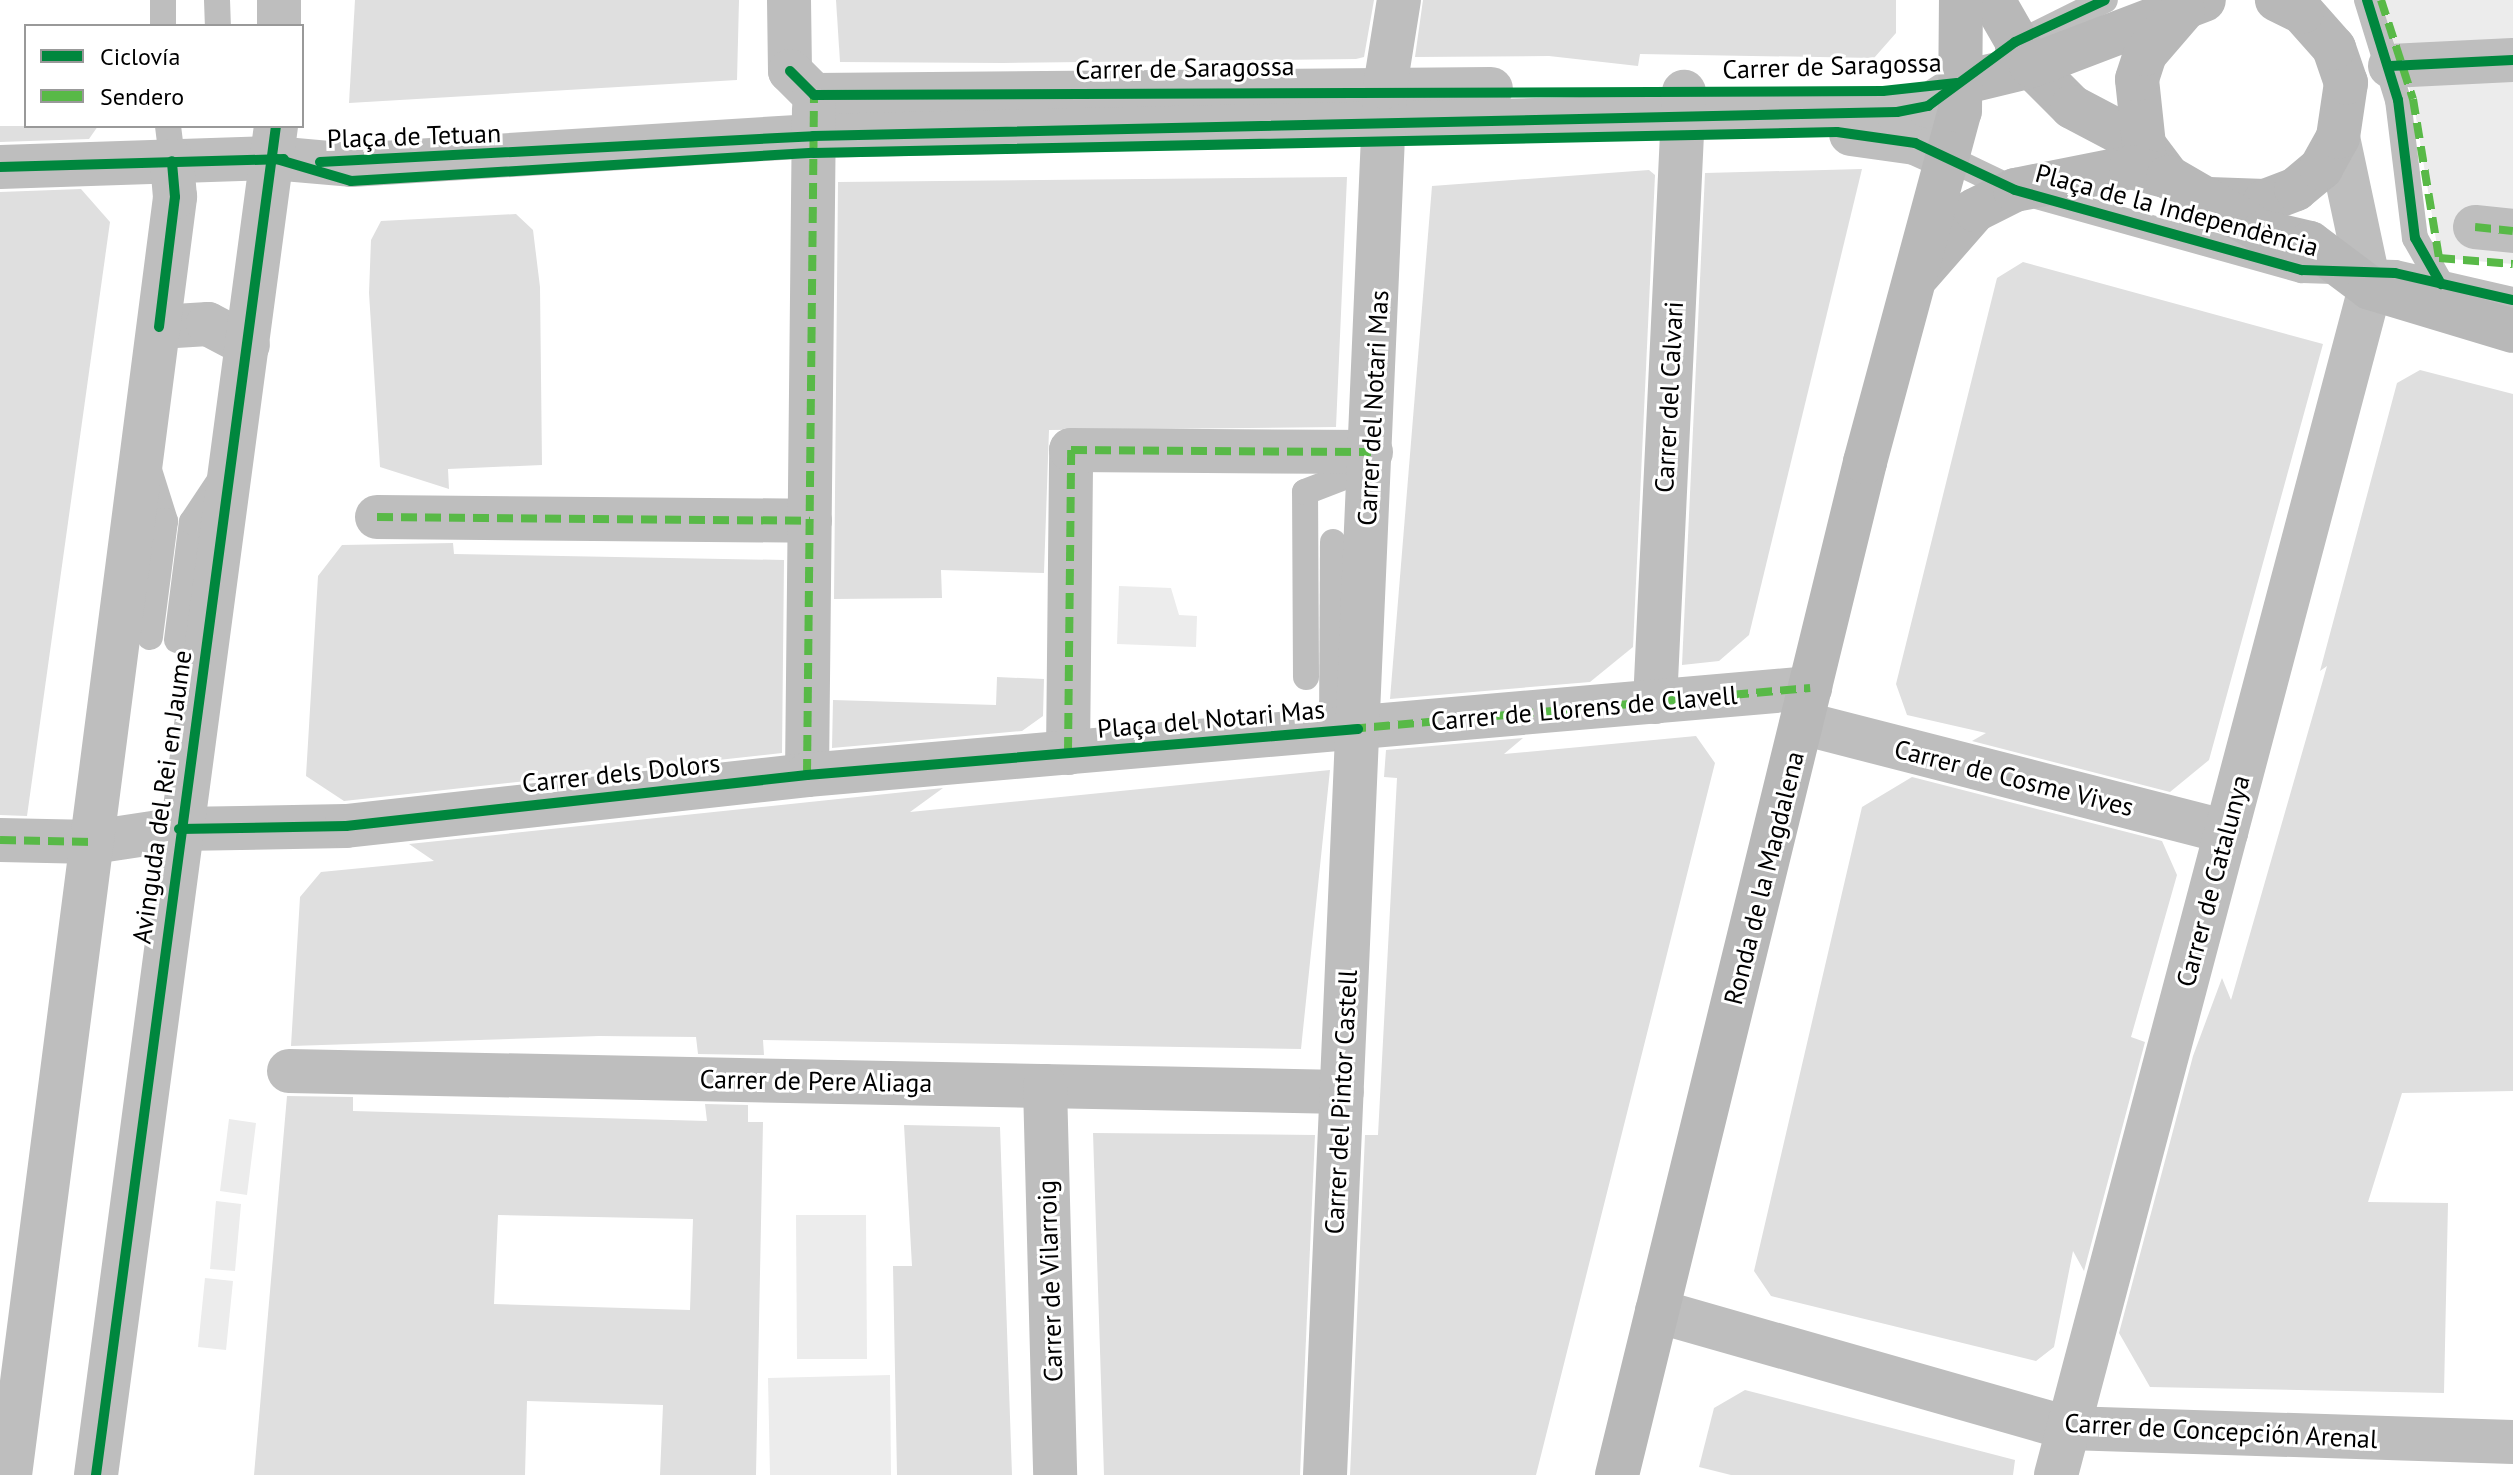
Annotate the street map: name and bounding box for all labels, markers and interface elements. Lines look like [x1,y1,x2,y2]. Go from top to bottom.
legend [24,24,304,128]
text: Ciclovía [100,41,180,72]
street label: Carrer de Saragossa [1722,47,1942,85]
street label: Carrer de Saragossa [1075,50,1295,86]
text: Sendero [100,81,184,112]
street label: Plaça de Tetuan [326,117,502,155]
street label: Plaça de la Independència [2032,157,2322,263]
street label: Carrer del Notari Mas [1351,289,1395,527]
street label: Carrer del Calvari [1648,300,1690,494]
street label: Avinguda del Rei en Jaume [126,648,198,946]
street label: Carrer de Llorens de Clavell [1430,679,1738,737]
street label: Plaça del Notari Mas [1096,693,1326,745]
street label: Carrer de Cosme Vives [1891,733,2137,823]
street label: Carrer dels Dolors [520,747,722,799]
street label: Ronda de la Magdalena [1717,748,1811,1008]
street label: Carrer de Catalunya [2170,772,2256,990]
street label: Carrer del Pintor Castell [1318,969,1364,1235]
street label: Carrer de Pere Aliaga [699,1063,933,1099]
street label: Carrer de Vilarroig [1031,1179,1069,1383]
street label: Carrer de Concepción Arenal [2063,1407,2379,1455]

